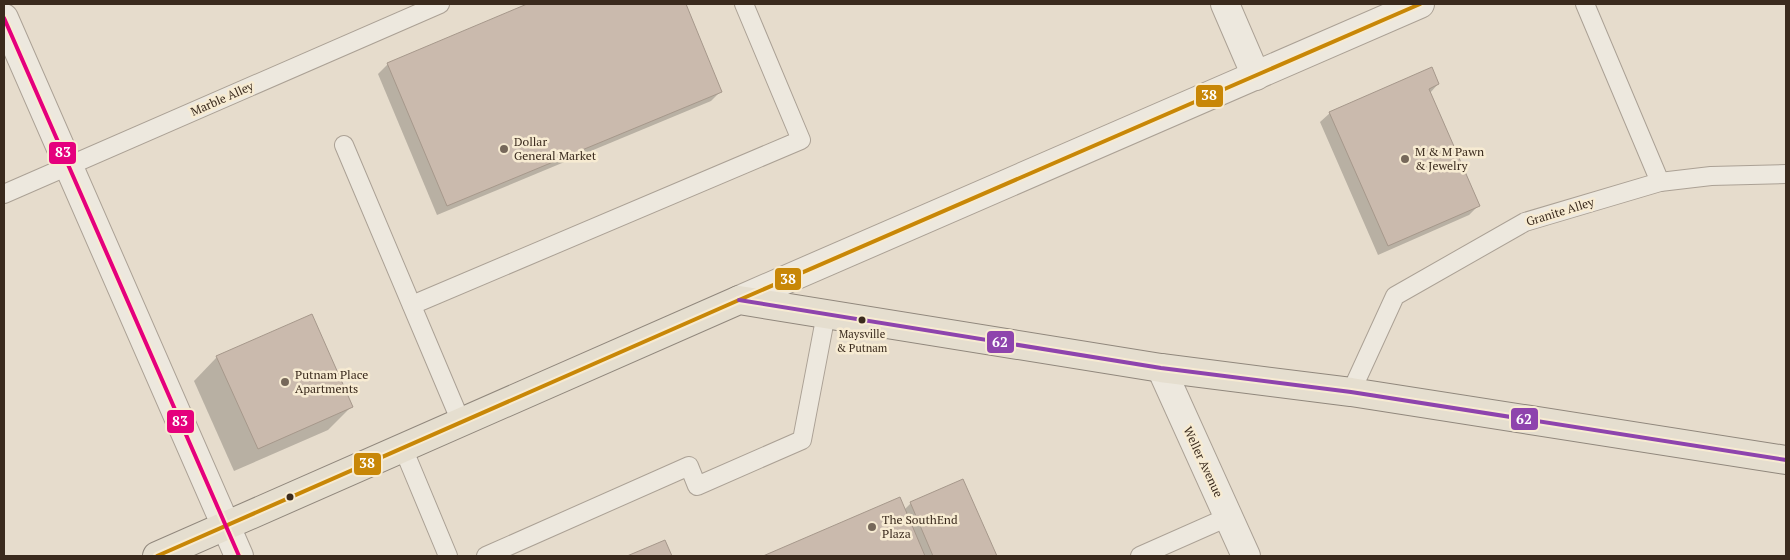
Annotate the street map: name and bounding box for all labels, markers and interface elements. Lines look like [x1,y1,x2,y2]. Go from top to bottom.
street label: Marble Alley [188,78,256,119]
line badge: 38 [1195,84,1224,108]
text: 38 [1201,85,1217,104]
place label: Dollar General Market [514,134,597,163]
line badge: 83 [48,141,77,165]
text: 83 [55,142,71,161]
marker: Dollar General Market [498,143,510,155]
place label: M & M Pawn & Jewelry [1415,144,1484,173]
marker: M & M Pawn & Jewelry [1399,153,1411,165]
street label: Granite Alley [1524,194,1596,229]
line badge: 38 [774,267,802,291]
text: 38 [780,269,796,288]
marker: Maysville & Putnam [857,315,867,325]
place label: Maysville & Putnam [837,327,888,355]
line badge: 62 [986,330,1015,354]
text: 62 [992,332,1008,351]
place label: Putnam Place Apartments [295,367,368,396]
marker: Putnam Place Apartments [279,376,291,388]
line badge: 62 [1510,407,1539,431]
line badge: 83 [166,409,195,434]
text: 62 [1516,409,1532,428]
text: 83 [172,411,188,430]
street label: Weller Avenue [1181,424,1226,500]
line badge: 38 [353,452,382,476]
text: 38 [359,453,375,472]
unlabelled marker [285,492,295,502]
place label: The SouthEnd Plaza [882,512,958,541]
marker: The SouthEnd Plaza [866,521,878,533]

